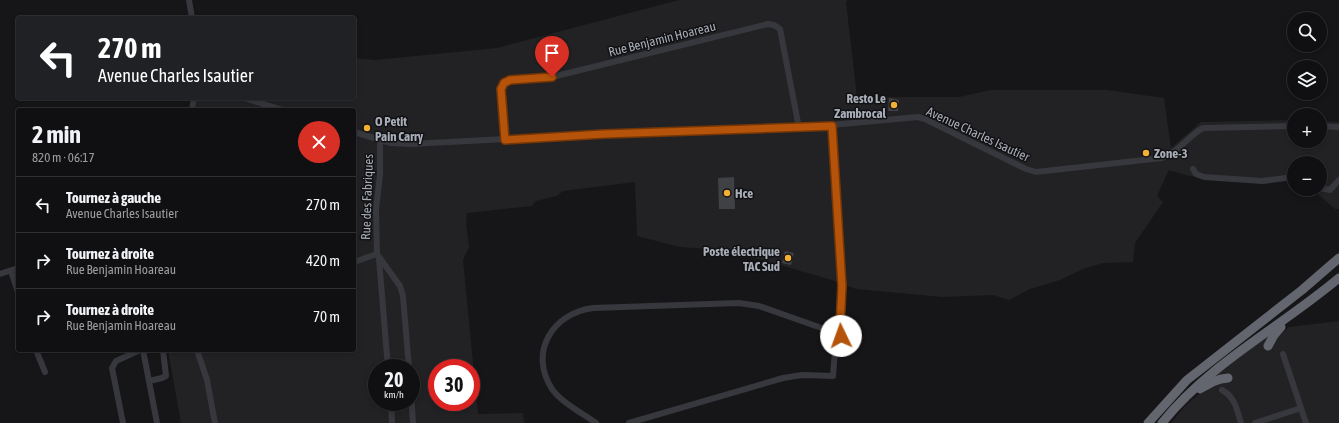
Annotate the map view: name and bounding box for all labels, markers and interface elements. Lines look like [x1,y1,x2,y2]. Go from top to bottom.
map controls [1287,12,1327,196]
button: search [1287,12,1327,52]
street label: Rue Benjamin Hoareau [607,18,717,60]
icon: left [32,32,84,84]
text: 270 m [98,32,161,64]
pin [535,36,569,77]
icon: arrive [541,42,563,64]
button: layers [1287,60,1327,100]
text: Avenue Charles Isautier [98,65,253,86]
place label: Resto Le Zambrocal [834,91,887,121]
marker: Resto Le Zambrocal [889,100,899,110]
street label: Avenue Charles Isautier [924,104,1032,165]
button: + [1287,108,1327,148]
place label: O Petit Pain Carry [375,114,424,144]
text: 2 min [32,121,81,148]
button: close [298,121,340,163]
marker: O Petit Pain Carry [362,123,372,133]
place label: Zone-3 [1154,146,1188,161]
marker: Zone-3 [1141,148,1151,158]
text: 820 m · 06:17 [32,150,95,165]
street label: Rue des Fabriques [358,153,376,240]
button: − [1287,156,1327,196]
place label: Hce [735,186,753,201]
marker: Hce [722,188,732,198]
text: Tournez à gauche [66,189,161,206]
icon: left [32,194,54,216]
text: 270 m [306,196,340,213]
text: Avenue Charles Isautier [66,206,178,221]
place label: Poste électrique TAC Sud [703,244,780,274]
text: Tournez à droite [66,245,154,262]
icon: right [32,250,54,272]
text: 420 m [306,252,340,269]
marker: Poste électrique TAC Sud [783,253,793,263]
text: Rue Benjamin Hoareau [66,262,176,277]
text: Tournez à droite [66,301,154,318]
icon: right [32,306,54,328]
text: 70 m [313,308,340,325]
position arrow [820,315,862,357]
text: Rue Benjamin Hoareau [66,318,176,333]
speed limit sign: 30 [428,359,480,411]
text: 20 [385,368,403,391]
text: km/h [384,389,404,400]

